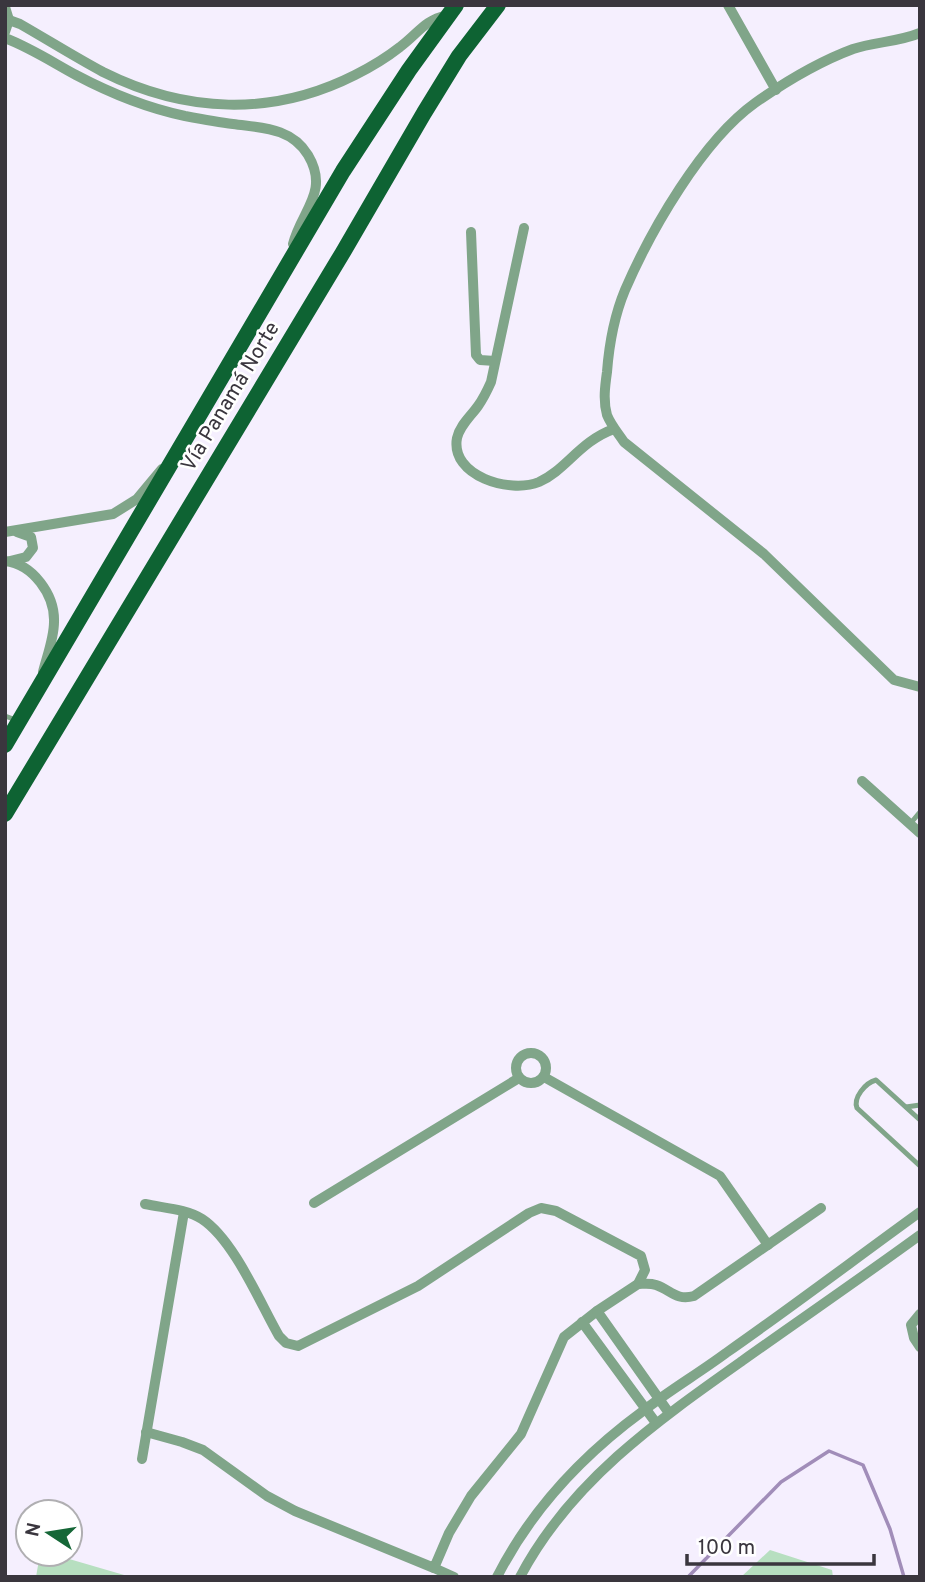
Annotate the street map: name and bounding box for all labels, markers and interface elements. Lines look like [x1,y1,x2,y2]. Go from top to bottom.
street label: Vía Panamá Norte [176,317,286,477]
north arrow [14,1498,84,1568]
text: N [21,1521,47,1539]
scale bar [687,1522,874,1566]
text: 100 m [698,1535,755,1562]

